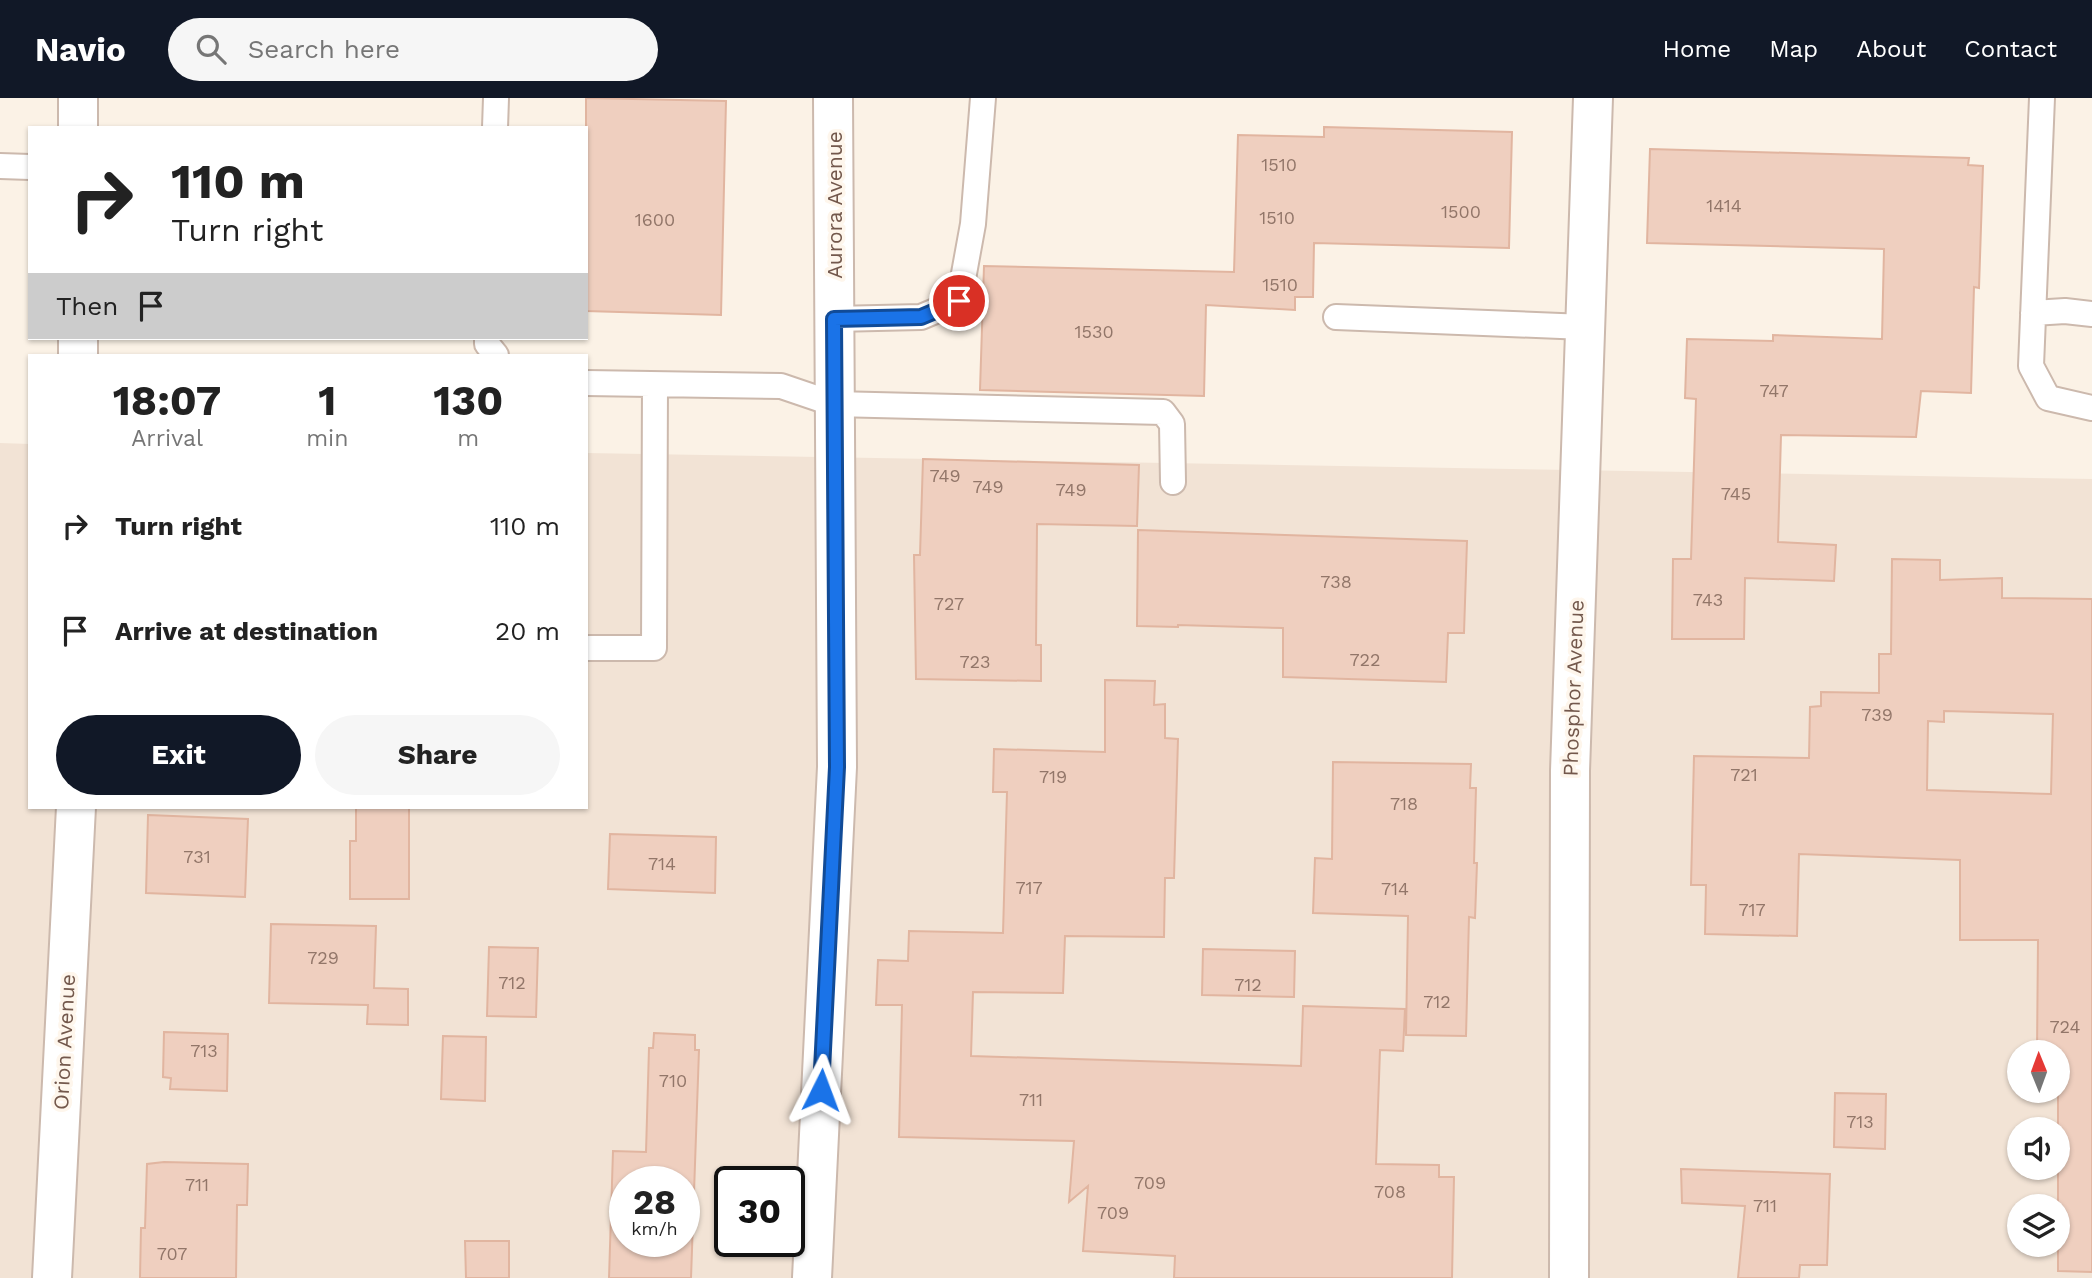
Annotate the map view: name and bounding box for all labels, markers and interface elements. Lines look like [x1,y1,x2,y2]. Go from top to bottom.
search box [168,18,658,81]
text: Navio [35,30,126,69]
icon: search [192,30,230,68]
text: Search here [248,34,400,64]
text: Home [1663,35,1731,63]
text: Map [1769,35,1818,63]
text: About [1856,35,1926,63]
text: Contact [1964,35,2057,63]
street label: Aurora Avenue [822,131,847,279]
text: 110 m [171,152,305,210]
icon: right [56,154,147,245]
house number: 1510 [1261,154,1297,175]
house number: 1414 [1706,195,1742,216]
house number: 1500 [1441,201,1481,222]
house number: 1510 [1259,207,1295,228]
house number: 1600 [635,209,675,230]
text: Turn right [171,211,323,249]
pin [929,271,989,331]
house number: 1510 [1262,274,1298,295]
icon: arrive [940,282,978,320]
icon: arrive [132,287,170,325]
text: Then [56,291,118,321]
house number: 1530 [1074,321,1114,342]
text: 18:07 [113,376,221,425]
text: 1 [318,376,336,425]
text: 130 [433,376,503,425]
house number: 747 [1759,380,1789,401]
text: Arrival [131,425,203,452]
text: min [306,425,348,452]
text: m [457,425,479,452]
house number: 749 [930,465,961,486]
house number: 749 [973,476,1004,497]
house number: 749 [1056,479,1087,500]
house number: 745 [1721,483,1751,504]
icon: right [56,507,94,545]
text: Turn right [115,511,242,541]
text: 110 m [490,511,560,541]
house number: 738 [1320,571,1352,592]
house number: 743 [1693,589,1723,610]
house number: 727 [934,593,964,614]
street label: Phosphor Avenue [1557,599,1589,777]
icon: arrive [56,612,94,650]
text: Arrive at destination [115,616,378,646]
text: 20 m [495,616,560,646]
house number: 722 [1349,649,1381,670]
house number: 723 [959,651,991,672]
house number: 739 [1861,704,1893,725]
button: Exit [56,715,301,795]
button: Share [315,715,560,795]
house number: 721 [1730,764,1758,785]
house number: 719 [1039,766,1067,787]
house number: 718 [1390,793,1418,814]
house number: 731 [183,846,211,867]
house number: 714 [648,853,676,874]
house number: 717 [1015,877,1043,898]
house number: 714 [1381,878,1409,899]
house number: 717 [1738,899,1766,920]
house number: 729 [307,947,339,968]
house number: 712 [498,972,526,993]
street label: Orion Avenue [48,973,80,1111]
house number: 712 [1234,974,1262,995]
house number: 712 [1423,991,1451,1012]
house number: 724 [2049,1016,2081,1037]
house number: 713 [190,1040,218,1061]
north arrow [2007,1040,2070,1102]
map controls [2007,1040,2070,1257]
position arrow [784,1053,858,1127]
house number: 710 [659,1070,687,1091]
house number: 711 [1019,1089,1043,1110]
house number: 713 [1846,1111,1874,1132]
button: sound [2007,1117,2070,1180]
speed limit sign: 30 [714,1166,805,1257]
house number: 709 [1134,1172,1166,1193]
house number: 711 [185,1174,209,1195]
text: 28 [633,1181,676,1223]
house number: 708 [1374,1181,1406,1202]
button: layers [2007,1194,2070,1257]
house number: 711 [1753,1195,1777,1216]
house number: 709 [1097,1202,1129,1223]
text: km/h [631,1218,678,1239]
house number: 707 [157,1243,187,1264]

